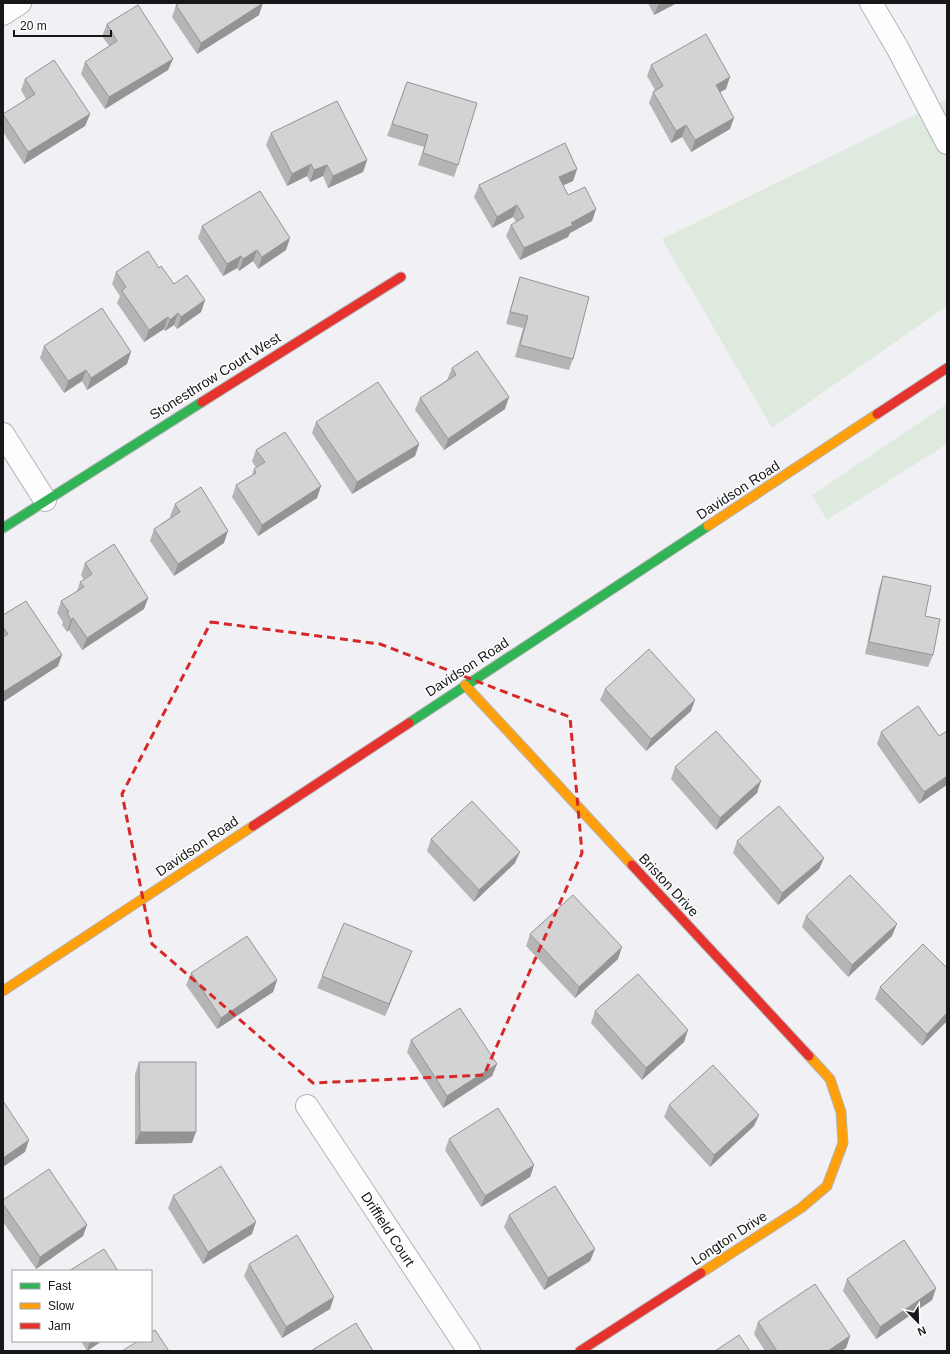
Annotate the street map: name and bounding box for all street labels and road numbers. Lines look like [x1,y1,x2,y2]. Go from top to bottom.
street label: Stonesthrow Court West [147,329,284,423]
street label: Davidson Road [693,457,783,523]
street label: Davidson Road [422,634,512,700]
street label: Davidson Road [153,813,241,879]
street label: Briston Drive [636,850,702,920]
street label: Driffield Court [358,1189,418,1269]
street label: Longton Drive [688,1207,770,1268]

